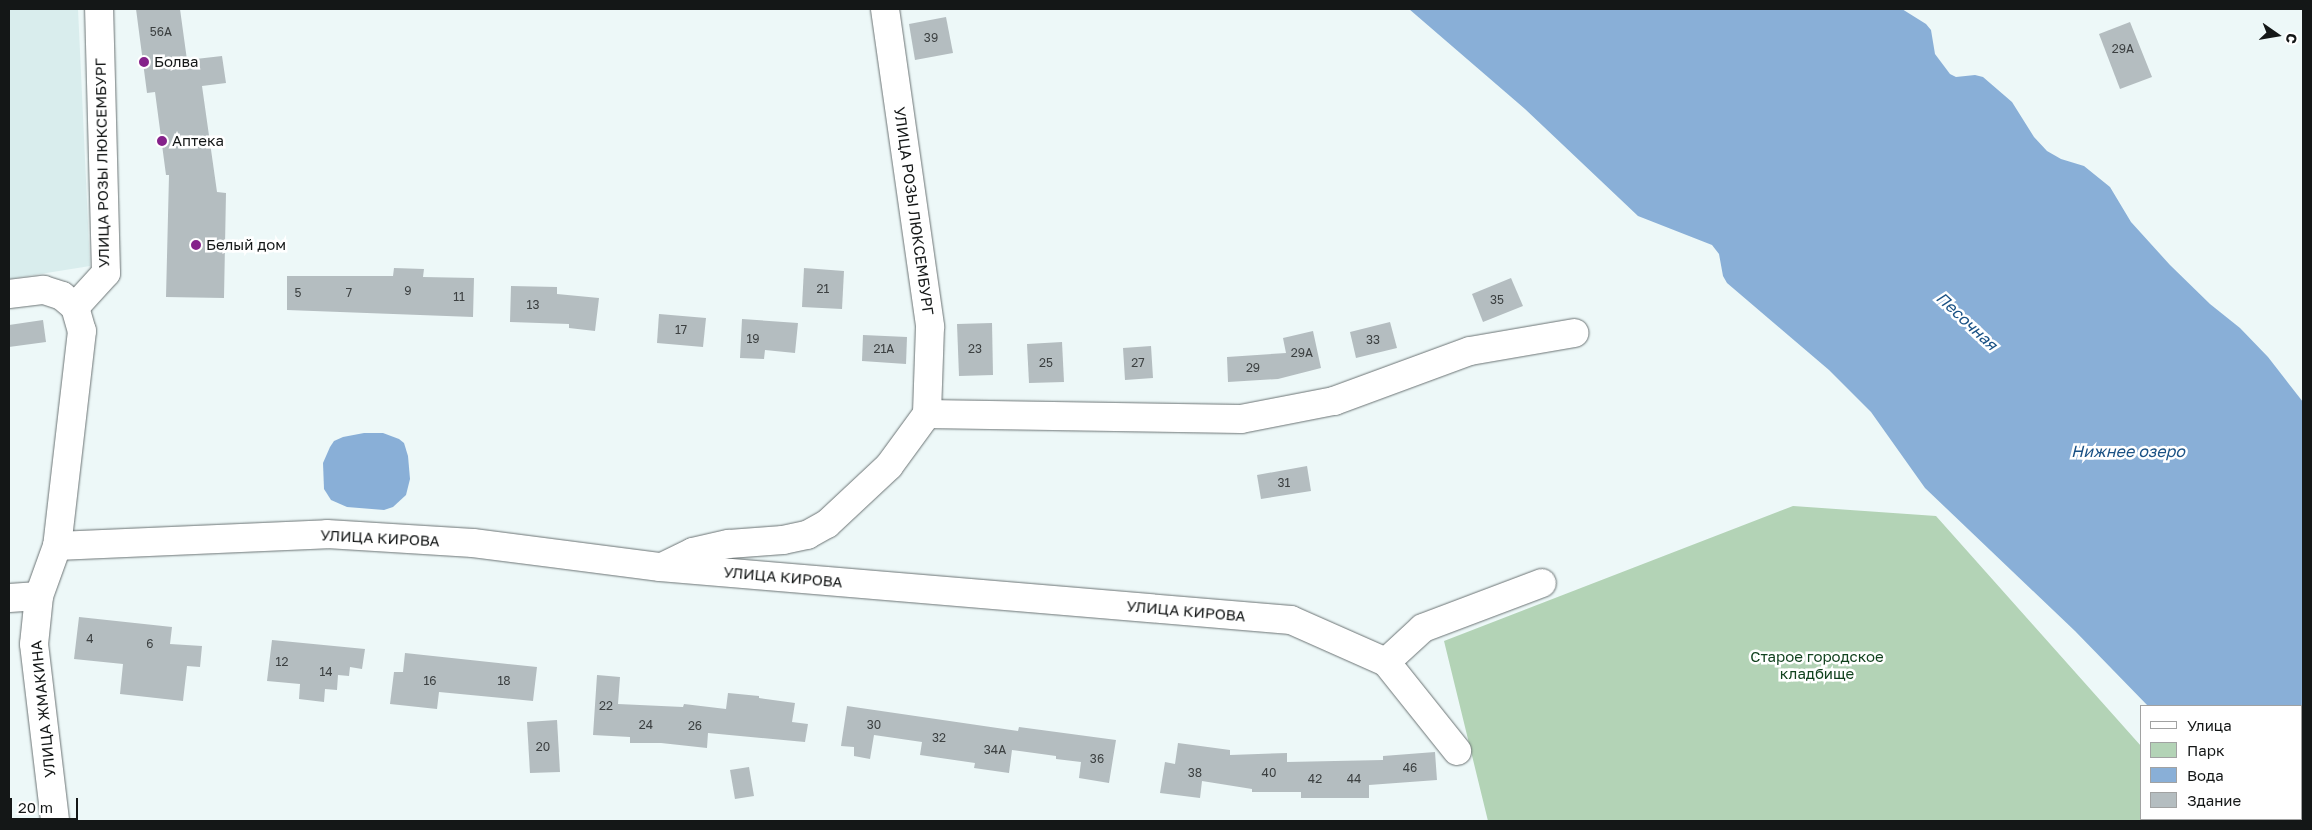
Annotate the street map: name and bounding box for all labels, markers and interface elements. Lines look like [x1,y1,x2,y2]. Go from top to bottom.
north arrow [2252,10,2302,60]
house number: 56А [150,25,172,39]
house number: 39 [924,31,938,45]
text: С [2283,32,2302,45]
house number: 29А [2112,42,2134,56]
place label: Болва [154,53,199,71]
marker: Болва [138,56,150,68]
street label: УЛИЦА РОЗЫ ЛЮКСЕМБУРГ [91,58,113,268]
street label: УЛИЦА РОЗЫ ЛЮКСЕМБУРГ [890,106,938,316]
place label: Аптека [172,132,224,150]
marker: Аптека [156,135,168,147]
place label: Белый дом [206,236,286,254]
marker: Белый дом [190,239,202,251]
house number: 21 [817,282,829,296]
house number: 9 [404,284,412,298]
house number: 5 [295,286,301,300]
house number: 7 [346,286,352,300]
water label: Песочная [1933,288,2001,354]
house number: 11 [453,290,465,304]
house number: 35 [1490,293,1504,307]
house number: 13 [527,298,539,312]
house number: 17 [675,323,687,337]
house number: 19 [746,332,760,346]
house number: 33 [1366,333,1380,347]
house number: 21А [874,342,894,356]
house number: 23 [968,342,982,356]
house number: 29А [1291,346,1313,360]
house number: 25 [1039,356,1053,370]
house number: 27 [1131,356,1145,370]
house number: 29 [1246,361,1260,375]
water label: Нижнее озеро [2071,441,2185,461]
house number: 31 [1278,476,1290,490]
street label: УЛИЦА КИРОВА [320,526,440,550]
street label: УЛИЦА КИРОВА [723,563,843,591]
street label: УЛИЦА КИРОВА [1126,597,1246,625]
house number: 4 [86,632,94,646]
house number: 6 [146,637,154,651]
street label: УЛИЦА ЖМАКИНА [27,640,59,778]
park label: Старое городское кладбище [1750,647,1884,682]
house number: 12 [276,655,288,669]
house number: 14 [319,665,333,679]
house number: 16 [423,674,437,688]
house number: 18 [497,674,511,688]
house number: 22 [599,699,613,713]
legend [2140,705,2302,820]
text: Улица [2187,716,2232,734]
house number: 24 [639,718,653,732]
house number: 30 [867,718,881,732]
house number: 26 [688,719,702,733]
house number: 32 [932,731,946,745]
house number: 20 [536,740,550,754]
text: Парк [2187,741,2225,759]
house number: 34А [984,743,1006,757]
house number: 36 [1090,752,1104,766]
house number: 46 [1403,761,1417,775]
house number: 38 [1188,766,1202,780]
house number: 40 [1262,766,1276,780]
text: Вода [2187,766,2224,784]
house number: 42 [1308,772,1322,786]
house number: 44 [1347,772,1361,786]
scale bar [12,788,80,820]
text: Здание [2187,791,2241,809]
text: 20 m [18,798,53,816]

